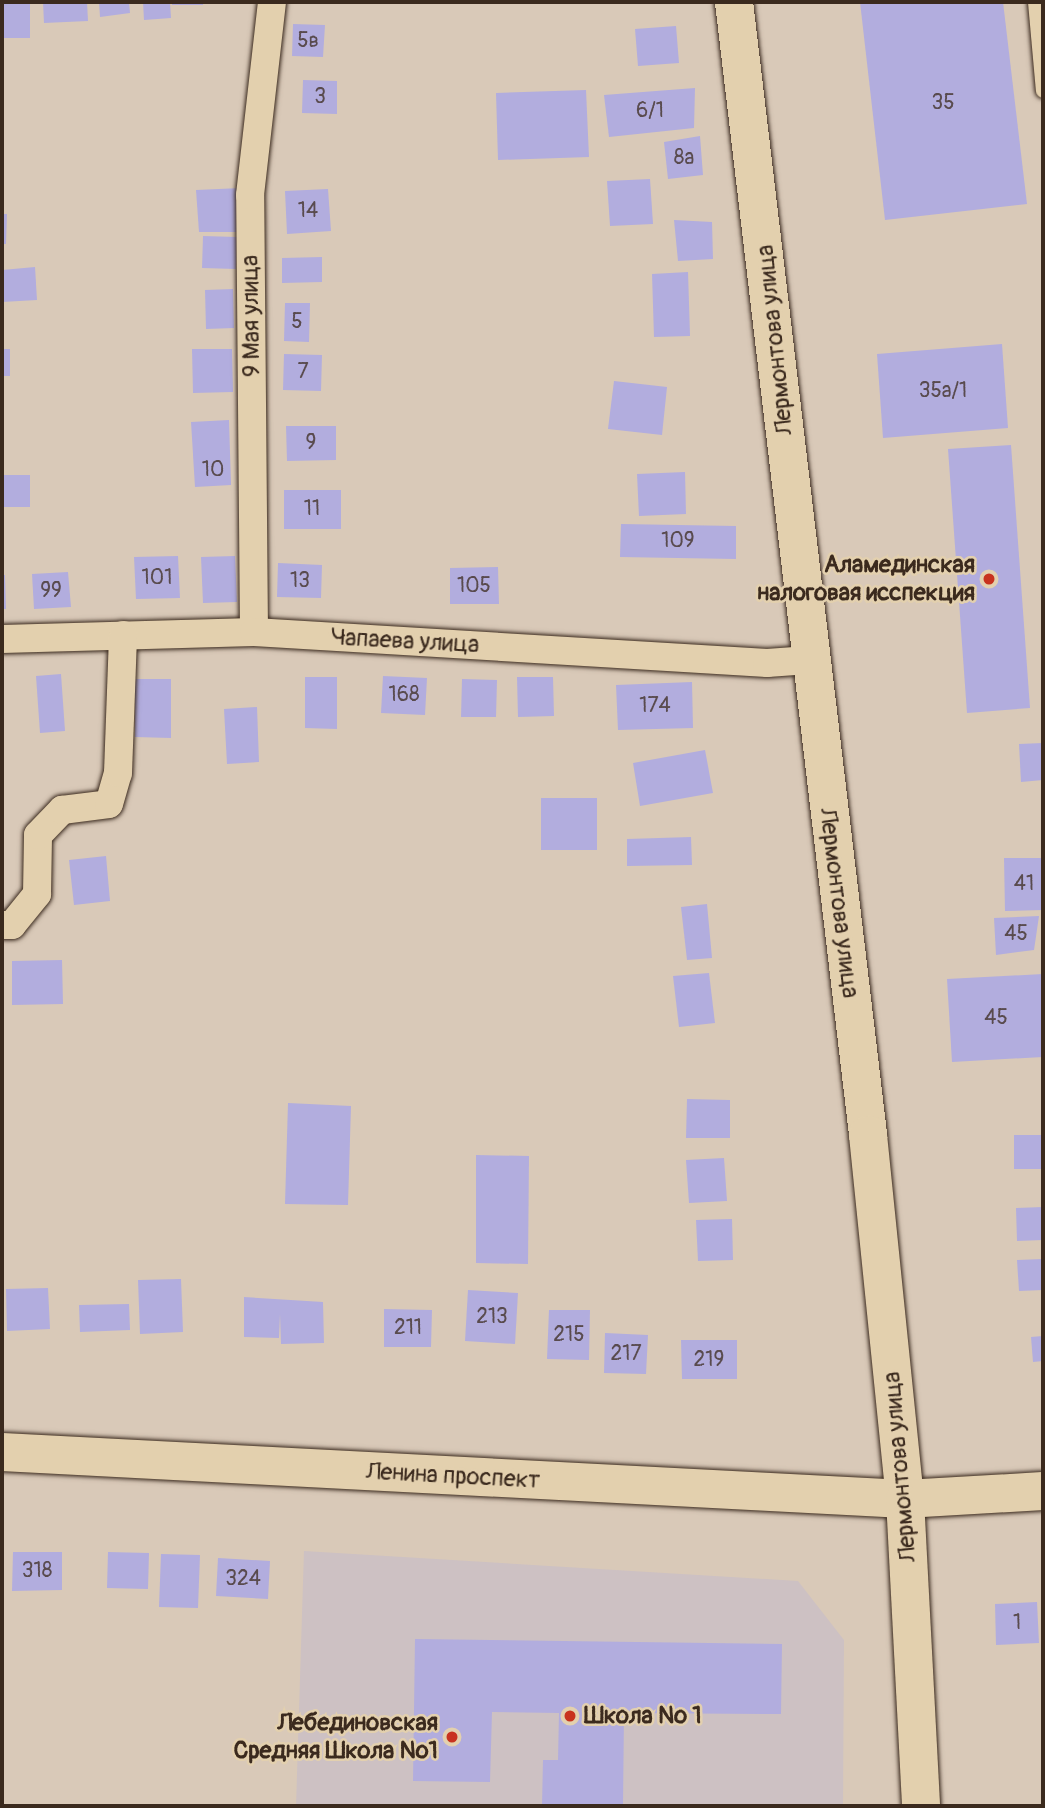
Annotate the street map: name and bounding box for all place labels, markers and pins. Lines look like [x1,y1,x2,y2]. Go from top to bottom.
place label: Аламединская налоговая исспекция [757,551,975,607]
marker: Аламединская налоговая исспекция [981,571,997,587]
place label: Школа № 1 [584,1702,702,1730]
marker: Школа № 1 [562,1708,578,1724]
place label: Лебединовская Средняя Школа №1 [233,1709,438,1765]
marker: Лебединовская Средняя Школа №1 [444,1729,460,1745]

